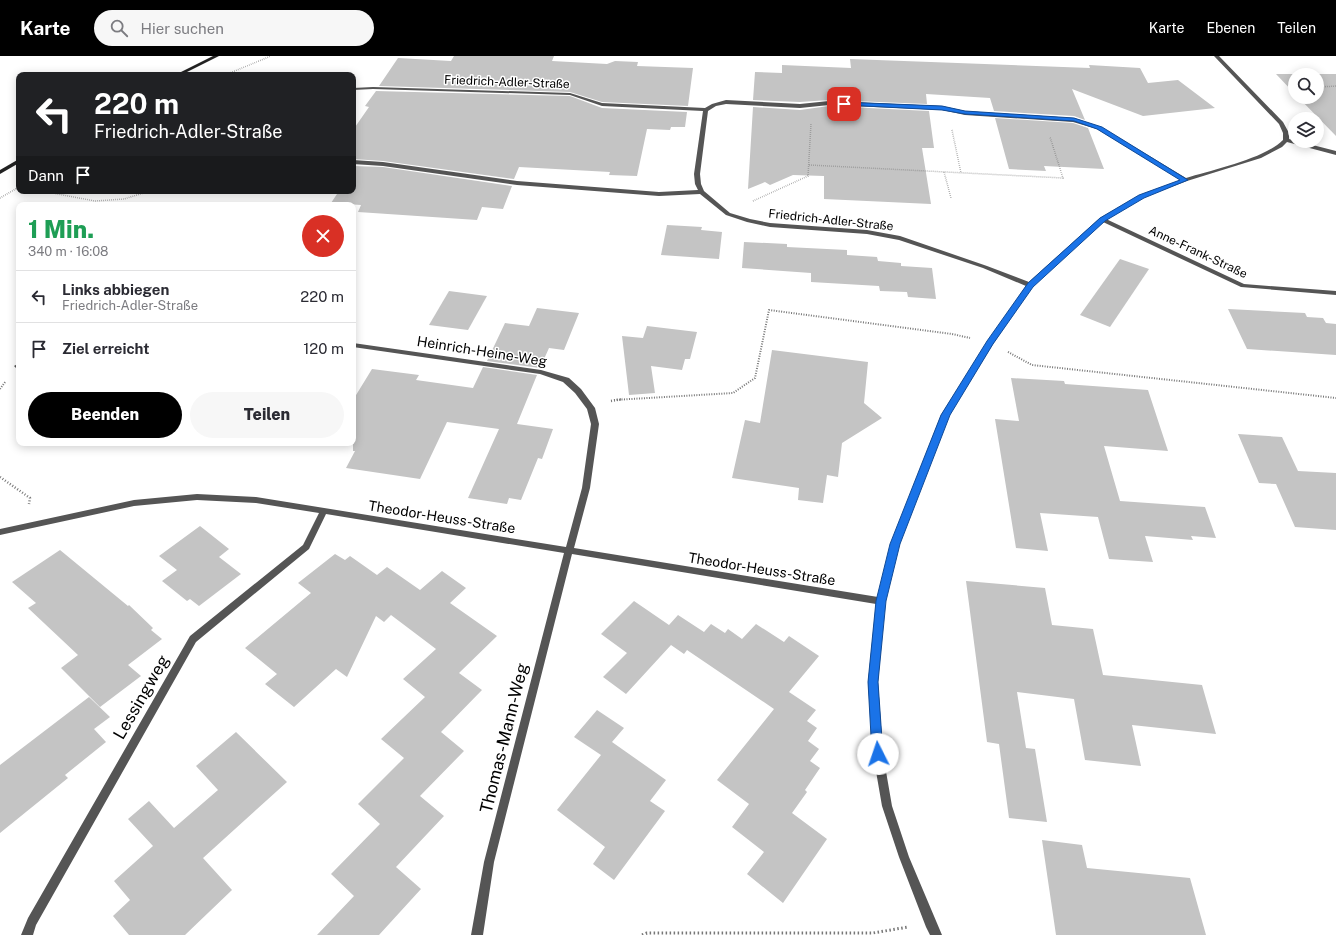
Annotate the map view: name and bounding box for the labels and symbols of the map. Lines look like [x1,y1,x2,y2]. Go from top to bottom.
street label: Friedrich-Adler-Straße [444,73,570,91]
pin [827,87,861,121]
street label: Friedrich-Adler-Straße [768,206,894,234]
street label: Anne-Frank-Straße [1147,223,1250,281]
street label: Heinrich-Heine-Weg [416,333,549,369]
street label: Theodor-Heuss-Straße [367,497,517,537]
street label: Theodor-Heuss-Straße [687,549,837,589]
street label: Lessingweg [109,651,173,743]
street label: Thomas-Mann-Weg [476,661,532,815]
position arrow [857,733,899,775]

